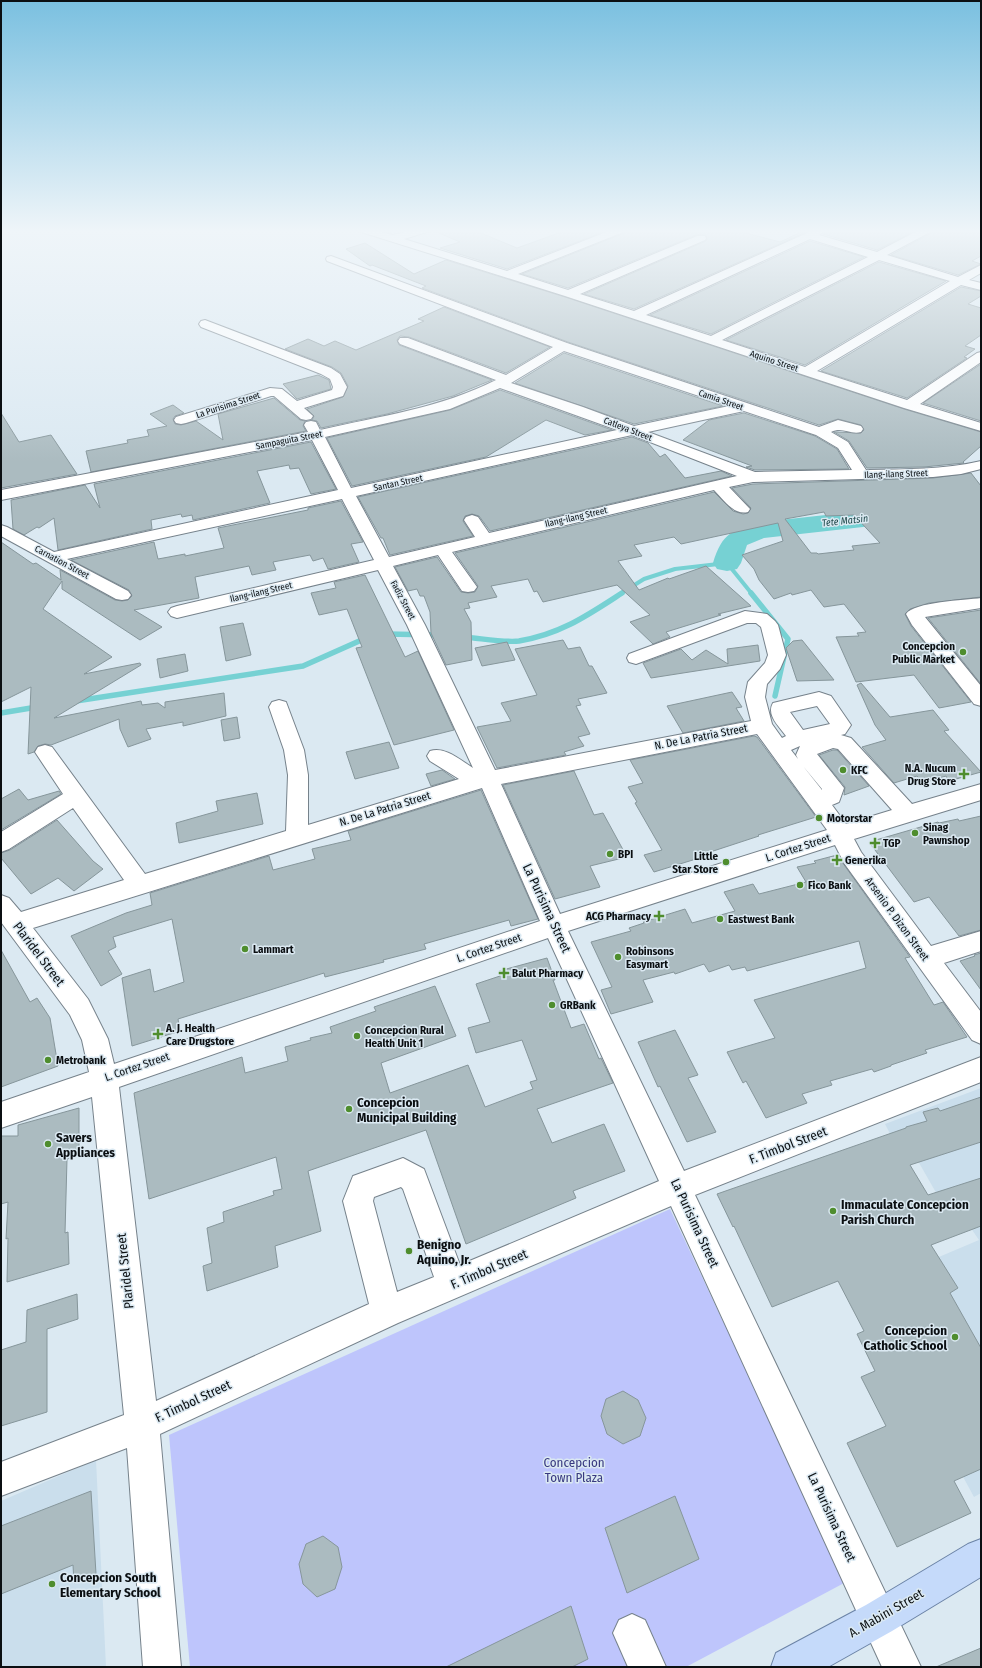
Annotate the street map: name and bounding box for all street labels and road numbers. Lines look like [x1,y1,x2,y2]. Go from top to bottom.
street label: Aquino Street [749,348,799,374]
street label: Camia Street [697,388,745,412]
street label: La Purisima Street [195,390,261,420]
street label: Catleya Street [602,415,654,443]
street label: Sampaguita Street [255,429,323,451]
street label: Ilang-ilang Street [864,468,928,480]
street label: Santan Street [373,473,423,493]
street label: Ilang-ilang Street [544,505,608,529]
street label: Carnation Street [33,543,91,581]
street label: Fadiz Street [389,579,417,621]
street label: Ilang-ilang Street [229,580,293,604]
street label: N. De La Patria Street [653,722,749,752]
street label: N. De La Patria Street [338,789,433,829]
street label: L. Cortez Street [764,831,833,865]
street label: La Purisima Street [520,861,574,956]
street label: Arsenio P. Dizon Street [862,875,932,964]
street label: Plaridel Street [10,919,68,989]
street label: L. Cortez Street [455,931,523,965]
street label: L. Cortez Street [103,1050,171,1084]
street label: F. Timbol Street [747,1123,830,1167]
street label: La Purisima Street [668,1176,722,1271]
street label: Plaridel Street [113,1232,136,1310]
street label: F. Timbol Street [448,1246,530,1292]
street label: F. Timbol Street [153,1377,234,1425]
street label: La Purisima Street [805,1470,859,1565]
street label: A. Mabini Street [846,1585,927,1640]

